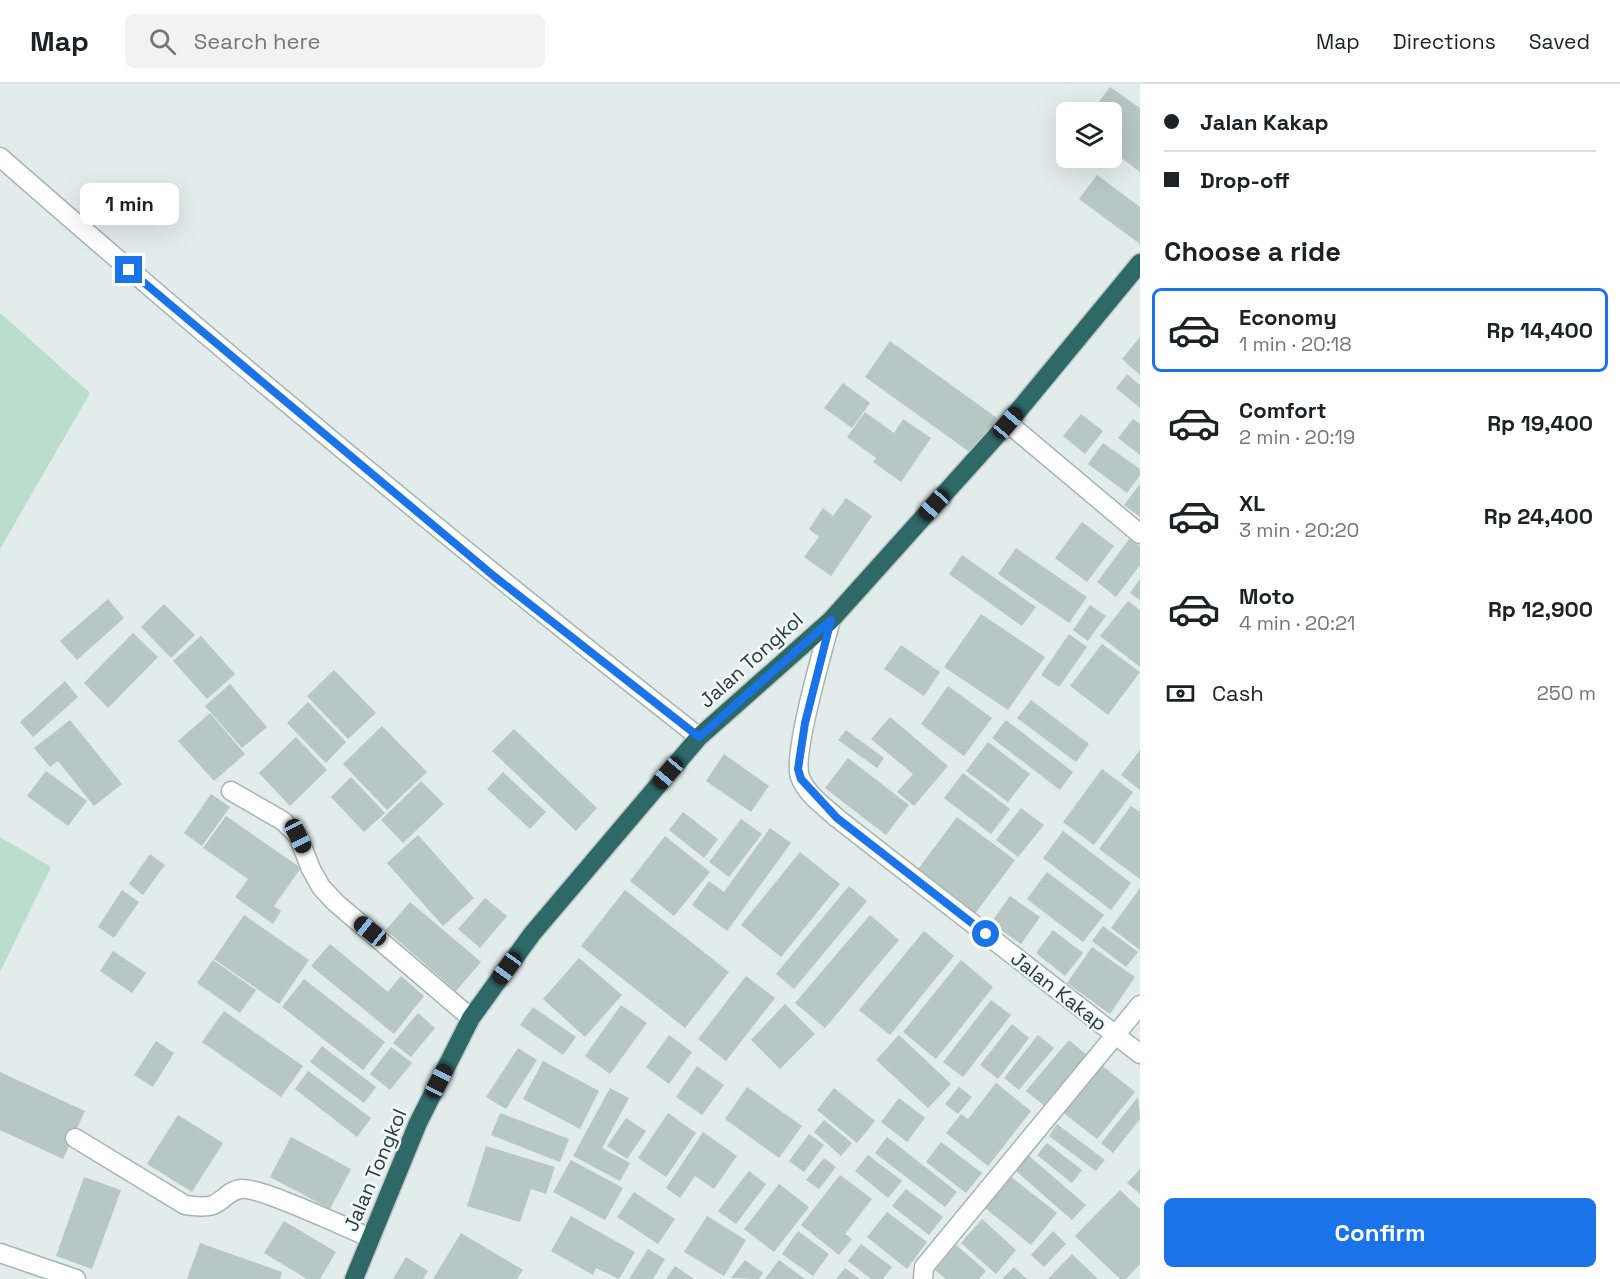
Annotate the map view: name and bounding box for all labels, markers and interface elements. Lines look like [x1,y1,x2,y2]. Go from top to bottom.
search box [125,14,545,68]
text: Map [30,23,89,59]
icon: search [146,25,179,58]
text: Search here [194,27,321,55]
text: Map [1316,28,1360,55]
text: Directions [1393,28,1496,55]
text: Saved [1529,28,1590,55]
map controls [1056,102,1122,168]
button: layers [1056,102,1122,168]
text: Jalan Kakap [1200,108,1329,136]
text: Drop-off [1200,166,1290,194]
callout: 1 min [80,183,178,225]
text: 1 min [105,191,154,217]
text: Choose a ride [1164,234,1341,269]
route end [115,256,142,283]
icon: car [1167,303,1221,357]
text: Economy [1239,303,1337,331]
text: Rp 14,400 [1487,316,1593,344]
text: 1 min · 20:18 [1239,331,1352,357]
icon: car [1167,396,1221,450]
text: Comfort [1239,396,1327,424]
car [990,403,1026,443]
text: Rp 19,400 [1487,409,1593,437]
text: 2 min · 20:19 [1239,424,1355,450]
car [915,486,953,524]
icon: car [1167,489,1221,543]
text: XL [1239,489,1265,517]
text: Rp 24,400 [1484,502,1593,530]
text: 3 min · 20:20 [1239,517,1359,543]
icon: car [1167,582,1221,636]
text: Moto [1239,582,1295,610]
text: Rp 12,900 [1488,595,1593,623]
street label: Jalan Tongkol [694,607,808,713]
text: 4 min · 20:21 [1239,610,1355,636]
icon: cash [1164,677,1197,710]
text: Cash [1212,679,1264,707]
text: 250 m [1537,680,1596,706]
car [650,753,686,793]
car [282,816,314,856]
car [350,913,390,949]
route start [972,920,999,947]
street label: Jalan Kakap [1006,945,1112,1037]
car [489,948,525,988]
car [423,1061,455,1101]
street label: Jalan Tongkol [337,1105,413,1235]
button: Confirm [1164,1198,1596,1267]

